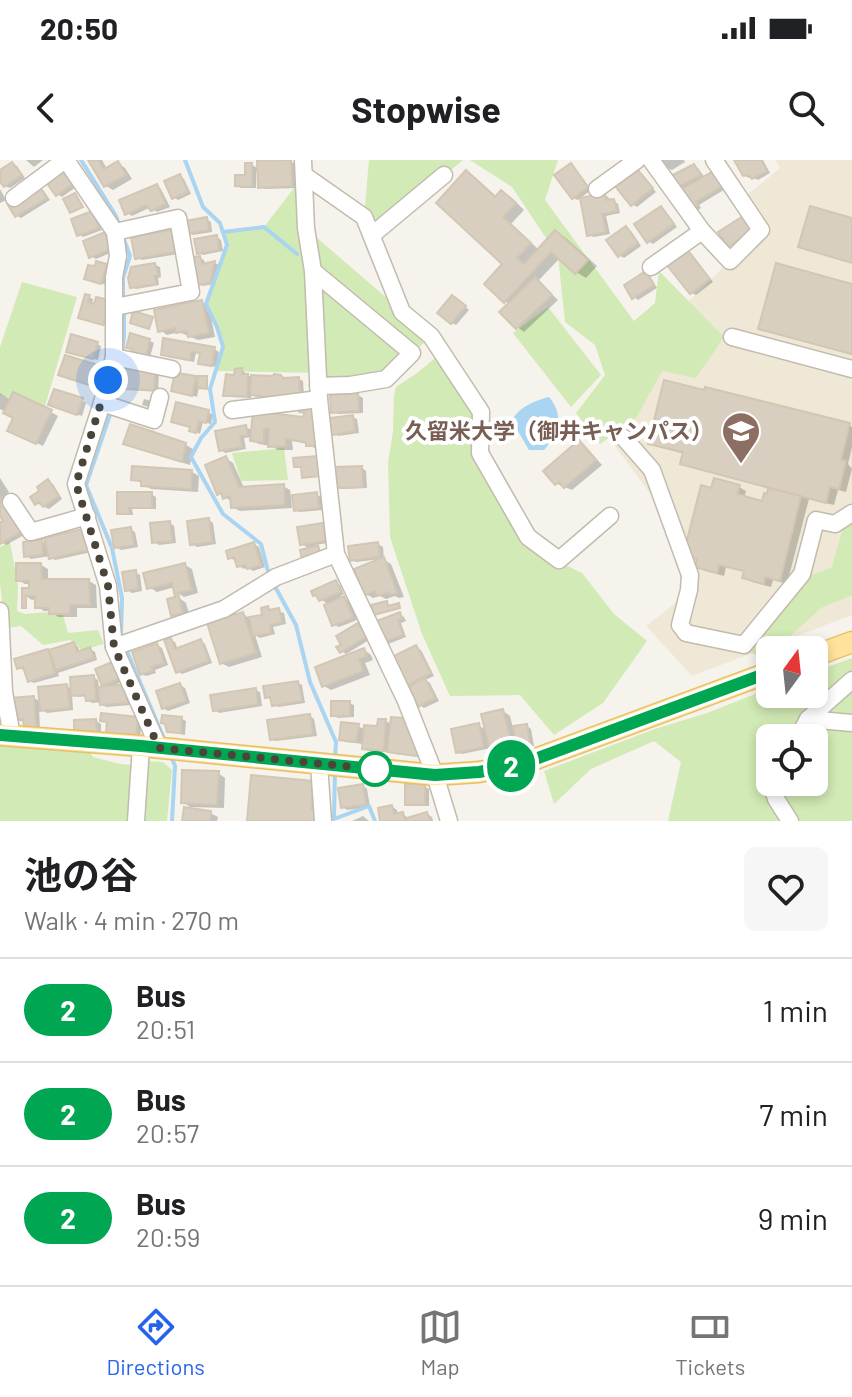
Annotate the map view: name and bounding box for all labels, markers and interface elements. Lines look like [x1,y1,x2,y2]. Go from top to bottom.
text: 20:50 [40,10,118,46]
icon: back [24,86,68,130]
icon: search [784,86,828,130]
text: Stopwise [351,87,501,130]
your location [88,360,128,400]
school or university icon: 久留米大学（御井キャンパス） [720,410,762,465]
place label: 久留米大学（御井キャンパス） [405,417,713,443]
north arrow [756,636,828,708]
map controls [756,636,828,796]
button: locate [756,724,828,796]
line badge: 2 [485,740,537,792]
text: 2 [503,749,519,783]
unlabelled marker [358,752,392,786]
button: heart [744,847,828,931]
text: 池の谷 [24,851,138,897]
text: Walk · 4 min · 270 m [24,904,239,935]
text: Bus [136,977,186,1013]
text: 1 min [763,992,828,1028]
text: 2 [60,993,76,1027]
text: 20:51 [136,1013,195,1044]
text: Bus [136,1081,186,1117]
text: 7 min [759,1096,828,1132]
text: 2 [60,1097,76,1131]
text: 20:57 [136,1117,199,1148]
text: Bus [136,1185,186,1221]
text: 9 min [758,1200,828,1236]
text: 2 [60,1201,76,1235]
text: 20:59 [136,1221,200,1252]
tab: Directions [107,1305,205,1379]
tab: Map [418,1305,462,1379]
tab: Tickets [675,1305,745,1379]

